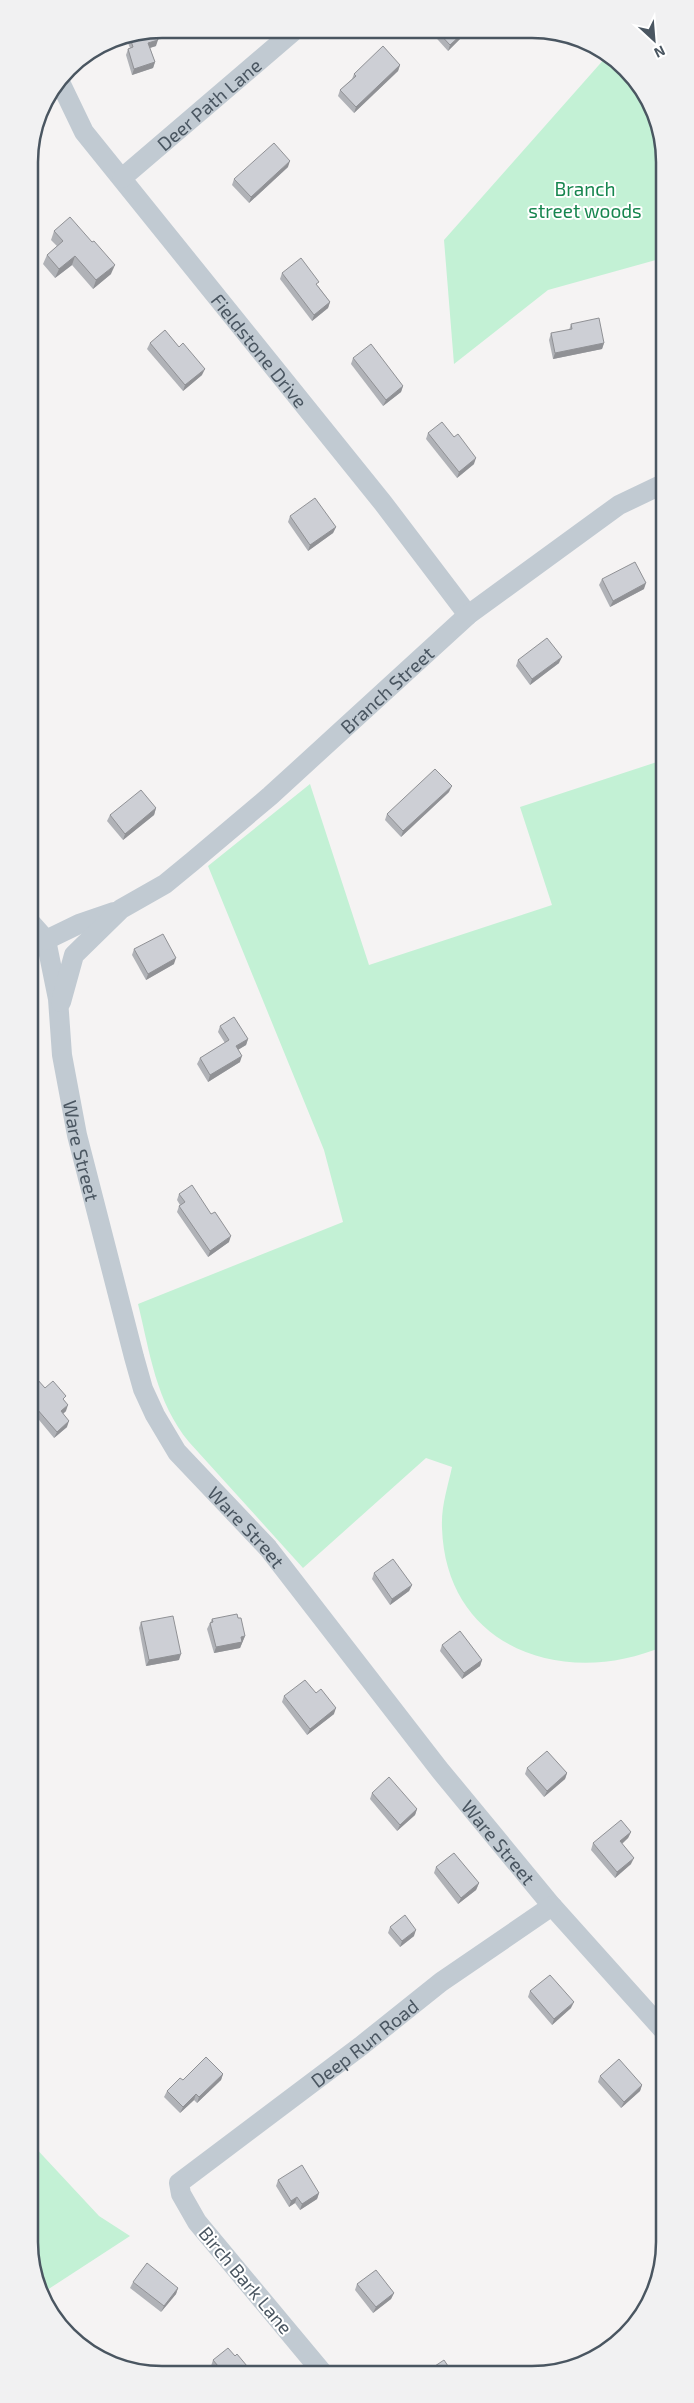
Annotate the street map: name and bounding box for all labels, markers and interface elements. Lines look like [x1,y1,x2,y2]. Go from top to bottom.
north arrow [629,15,679,65]
text: N [652,42,668,62]
street label: Deer Path Lane [152,53,266,155]
park label: Branch street woods [528,177,642,222]
street label: Fieldstone Drive [207,289,313,412]
street label: Branch Street [335,641,438,738]
street label: Ware Street [59,1098,105,1203]
street label: Ware Street [203,1481,290,1572]
street label: Ware Street [457,1795,541,1889]
street label: Deep Run Road [306,1994,422,2092]
street label: Birch Bark Lane [194,2222,298,2338]

